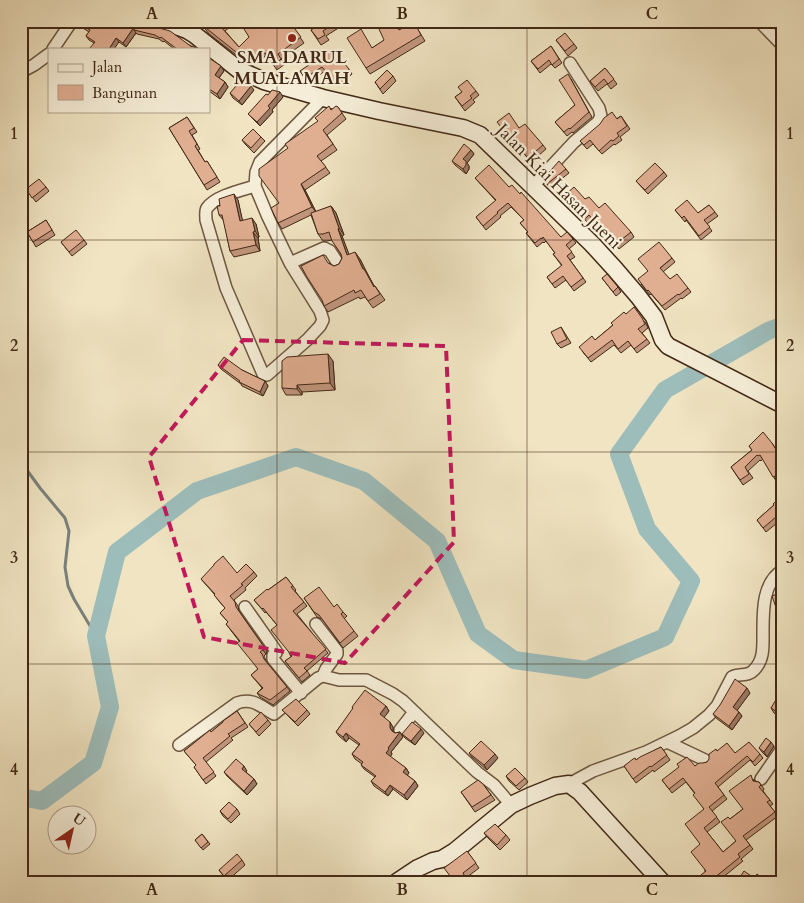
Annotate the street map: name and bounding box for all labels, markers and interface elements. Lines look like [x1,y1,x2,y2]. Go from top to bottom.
text: A [146,3,158,25]
text: B [396,3,408,25]
text: C [646,3,658,25]
marker: SMA DARUL MUALAMAH [286,32,298,44]
place label: SMA DARUL MUALAMAH [234,45,350,91]
legend [48,48,210,112]
text: Jalan [90,57,123,77]
text: Bangunan [92,83,158,103]
street label: Jalan Kiai Hasan Jueni [488,116,627,255]
text: 1 [10,123,18,145]
text: 1 [786,123,794,145]
text: 2 [10,335,18,357]
text: 2 [786,335,794,357]
text: 3 [10,547,18,569]
text: 3 [786,547,794,569]
text: 4 [10,759,18,781]
text: 4 [786,759,794,781]
north arrow [48,806,98,856]
text: U [69,809,90,831]
text: A [146,879,158,901]
text: B [396,879,408,901]
text: C [646,879,658,901]

